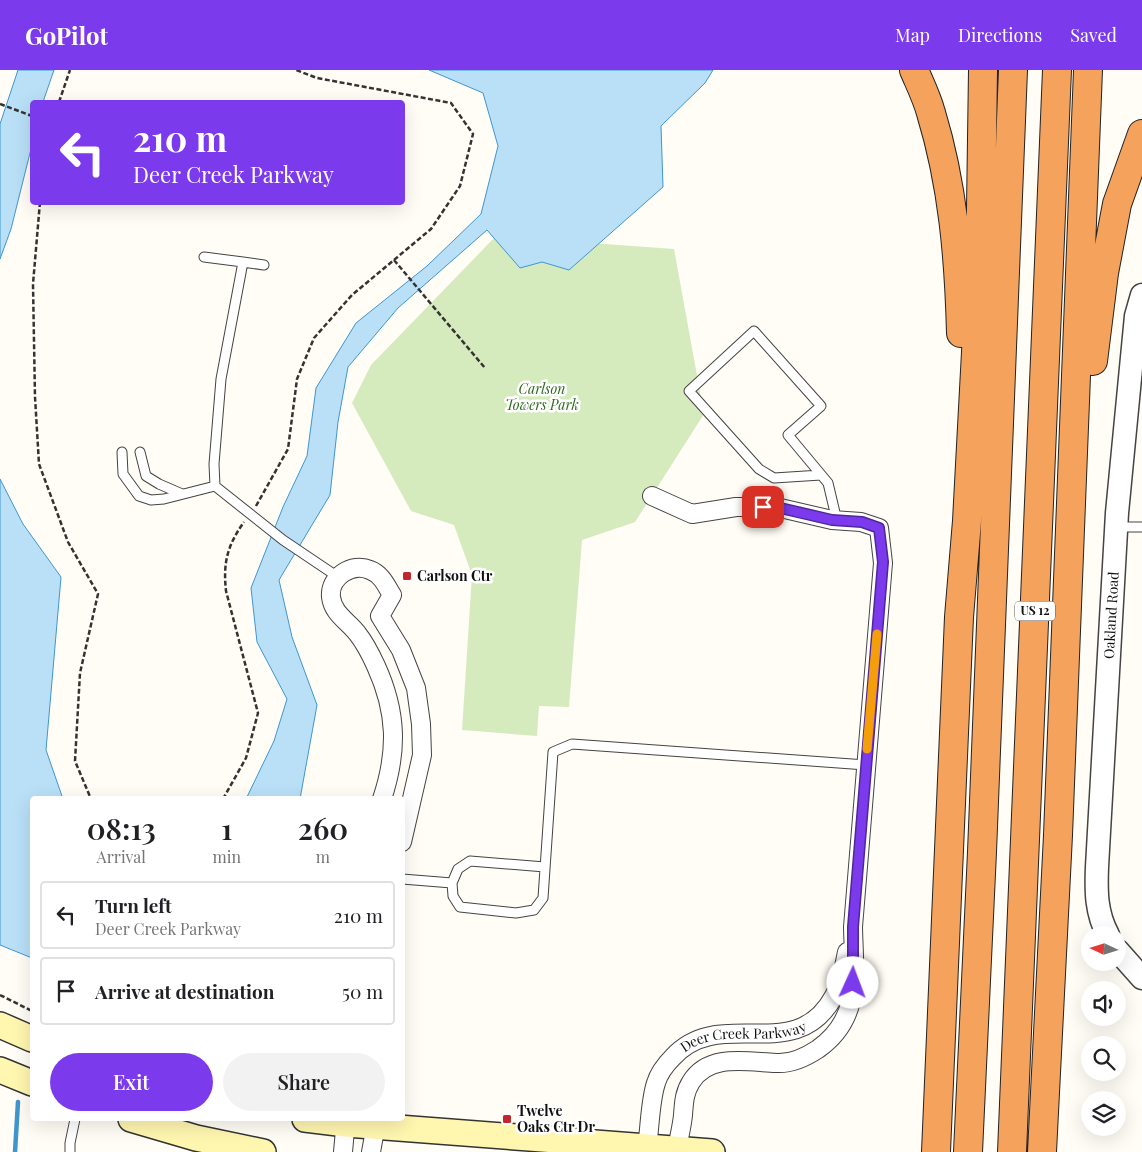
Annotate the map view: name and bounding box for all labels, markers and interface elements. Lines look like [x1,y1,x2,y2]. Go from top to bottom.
text: GoPilot [25,19,108,51]
text: Map [895,23,930,47]
text: Directions [958,23,1042,47]
text: Saved [1070,23,1117,47]
text: 210 m [133,114,227,161]
icon: left [50,120,115,185]
text: Deer Creek Parkway [133,159,334,189]
park label: Carlson Towers Park [505,379,579,414]
pin [742,486,784,528]
icon: arrive [749,493,777,521]
place label: Carlson Ctr [417,566,493,585]
marker: Carlson Ctr [401,570,413,582]
street label: Oakland Road [1099,571,1123,659]
road number: US 12 [1015,602,1055,620]
text: 08:13 [87,808,156,848]
text: 1 [221,808,232,848]
text: 260 [298,808,348,848]
text: Arrival [97,846,146,867]
text: min [213,846,241,867]
text: m [316,846,330,867]
text: Turn left [95,892,172,918]
icon: left [52,901,80,929]
text: 210 m [334,902,383,928]
text: Deer Creek Parkway [95,918,241,939]
north arrow [1081,926,1126,971]
map controls [1081,926,1126,1136]
position arrow [826,956,878,1008]
icon: arrive [52,977,80,1005]
text: Arrive at destination [95,978,275,1004]
text: 50 m [342,978,383,1004]
button: sound [1081,981,1126,1026]
street label: Deer Creek Parkway [676,1016,809,1056]
button: search [1081,1036,1126,1081]
button: Exit [50,1053,213,1111]
button: Share [223,1053,385,1111]
button: layers [1081,1091,1126,1136]
place label: Twelve Oaks Ctr Dr [517,1101,595,1136]
marker: Twelve Oaks Ctr Dr [501,1113,513,1125]

